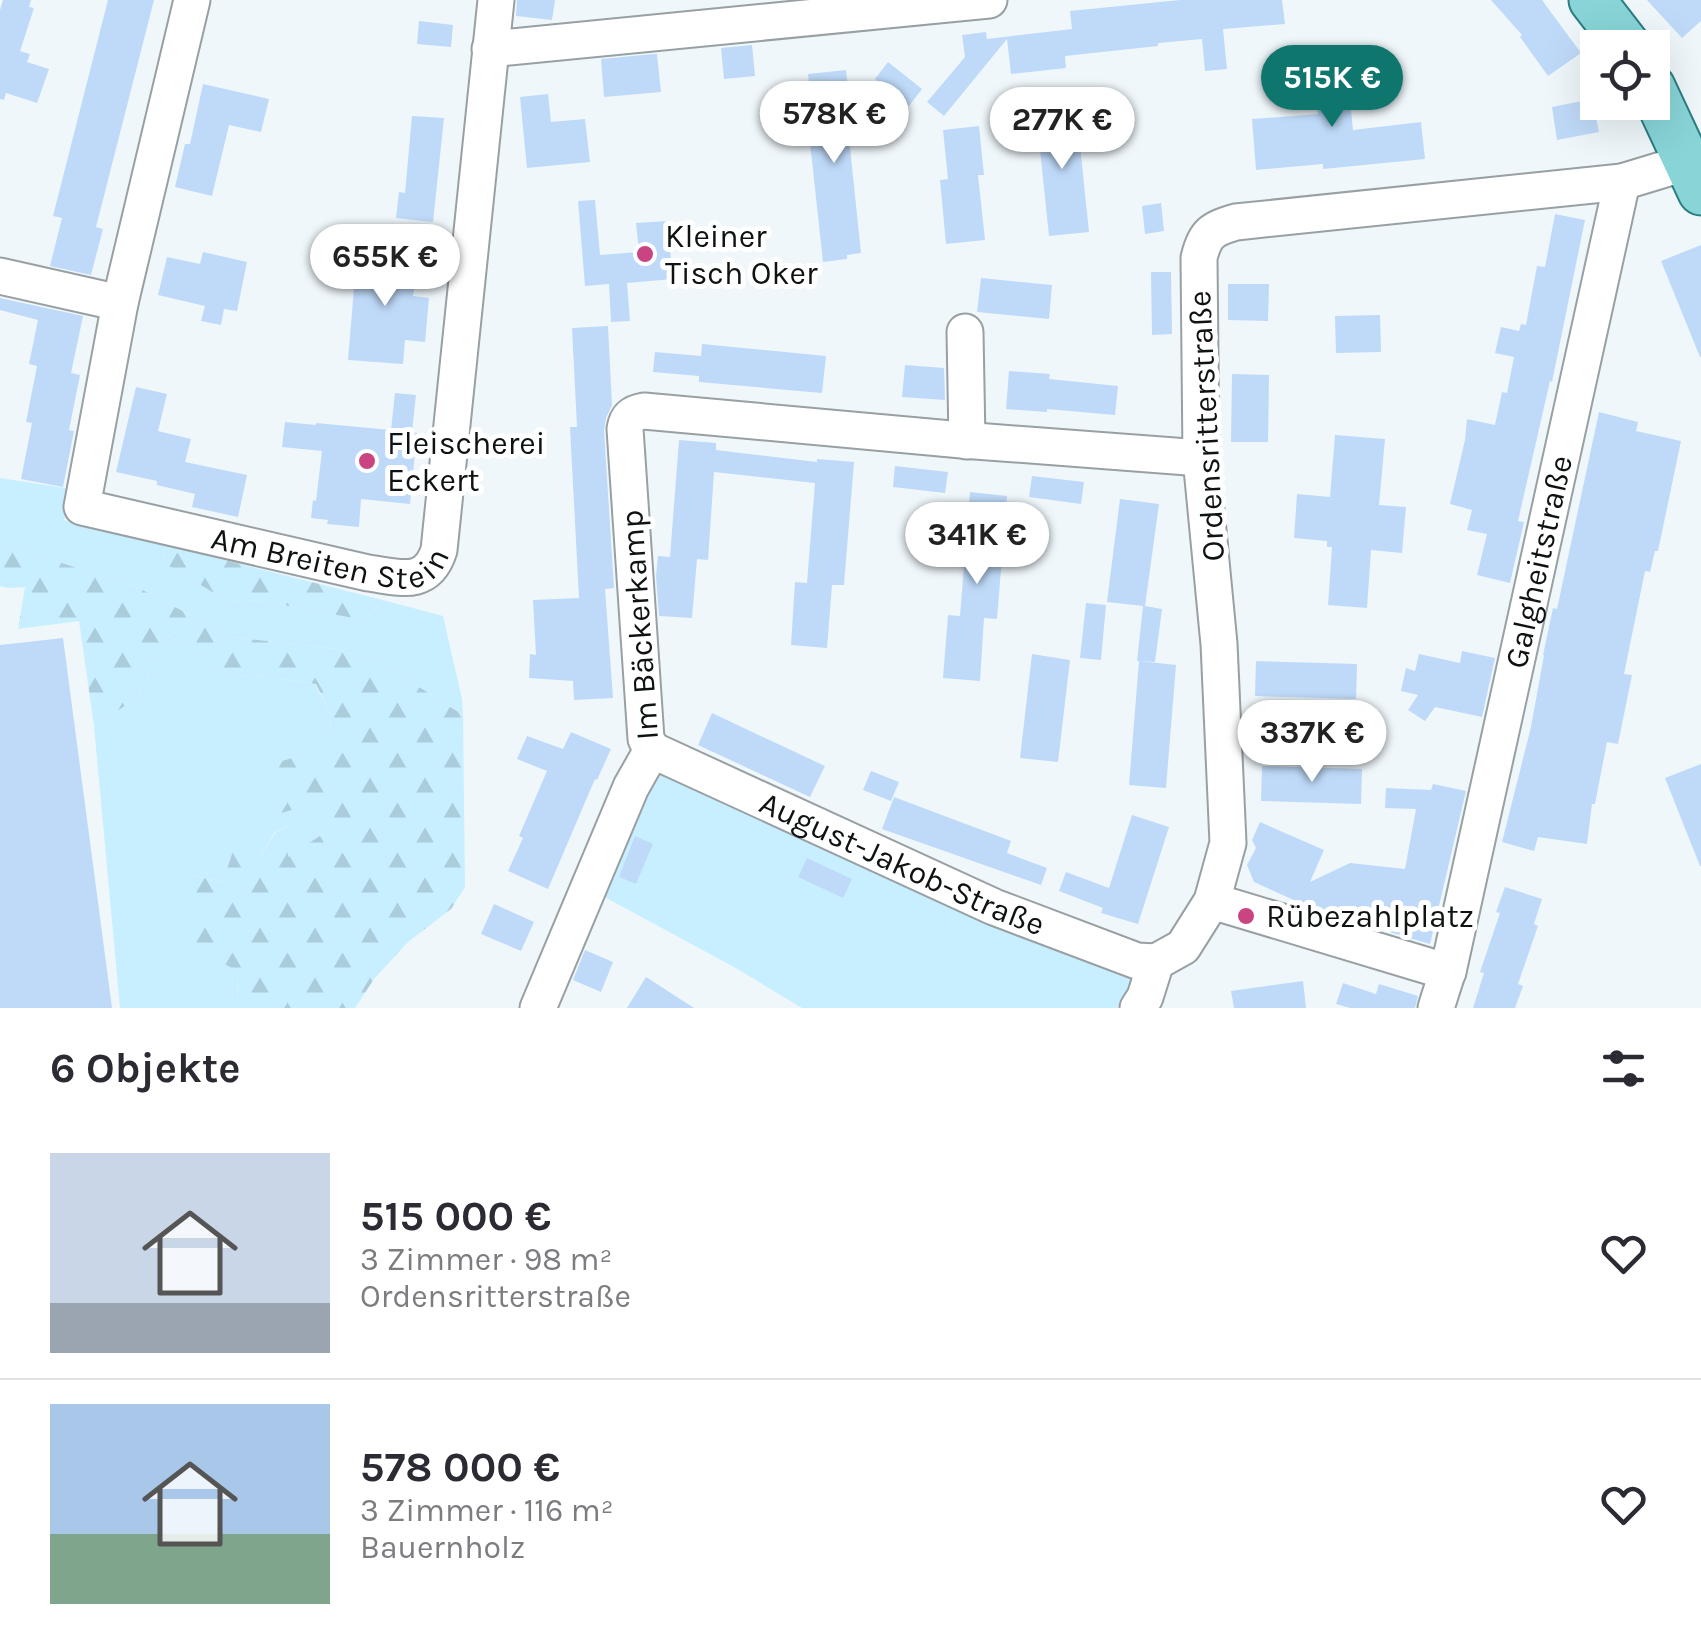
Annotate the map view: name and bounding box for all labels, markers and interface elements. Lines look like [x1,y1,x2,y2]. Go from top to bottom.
map controls [1580,30,1670,120]
button: locate [1580,30,1670,120]
pin: 515K € [1251,45,1413,130]
text: 515K € [1283,59,1381,96]
pin: 578K € [753,81,915,166]
pin: 277K € [981,87,1143,172]
text: 578K € [782,95,886,132]
text: 277K € [1012,101,1112,138]
place label: Kleiner Tisch Oker [665,218,818,292]
pin: 655K € [304,224,466,309]
text: 655K € [332,238,438,275]
marker: Kleiner Tisch Oker [634,243,656,265]
street label: Ordensritterstraße [1181,290,1232,562]
place label: Fleischerei Eckert [387,425,545,499]
marker: Fleischerei Eckert [356,450,378,472]
street label: Galgheitstraße [1497,452,1580,672]
pin: 341K € [896,502,1058,587]
street label: Im Bäckerkamp [613,509,666,741]
street label: Am Breiten Stein [195,515,441,553]
text: 341K € [927,516,1027,553]
text: Am Breiten Stein [208,519,457,597]
pin: 337K € [1231,700,1393,785]
text: 337K € [1259,714,1365,751]
street label: August-Jakob-Straße [754,784,1050,943]
place label: Rübezahlplatz [1266,898,1474,935]
marker: Rübezahlplatz [1235,905,1257,927]
icon: filters [1596,1041,1651,1096]
text: 6 Objekte [50,1043,241,1093]
text: 515 000 € [360,1191,551,1241]
icon: home [130,1193,250,1313]
icon: heart [1596,1226,1651,1281]
text: 3 Zimmer · 98 m² [360,1241,612,1278]
text: Ordensritterstraße [360,1278,631,1315]
text: 578 000 € [360,1442,560,1492]
icon: home [130,1444,250,1564]
icon: heart [1596,1477,1651,1532]
text: 3 Zimmer · 116 m² [360,1492,614,1529]
text: Bauernholz [360,1529,525,1566]

